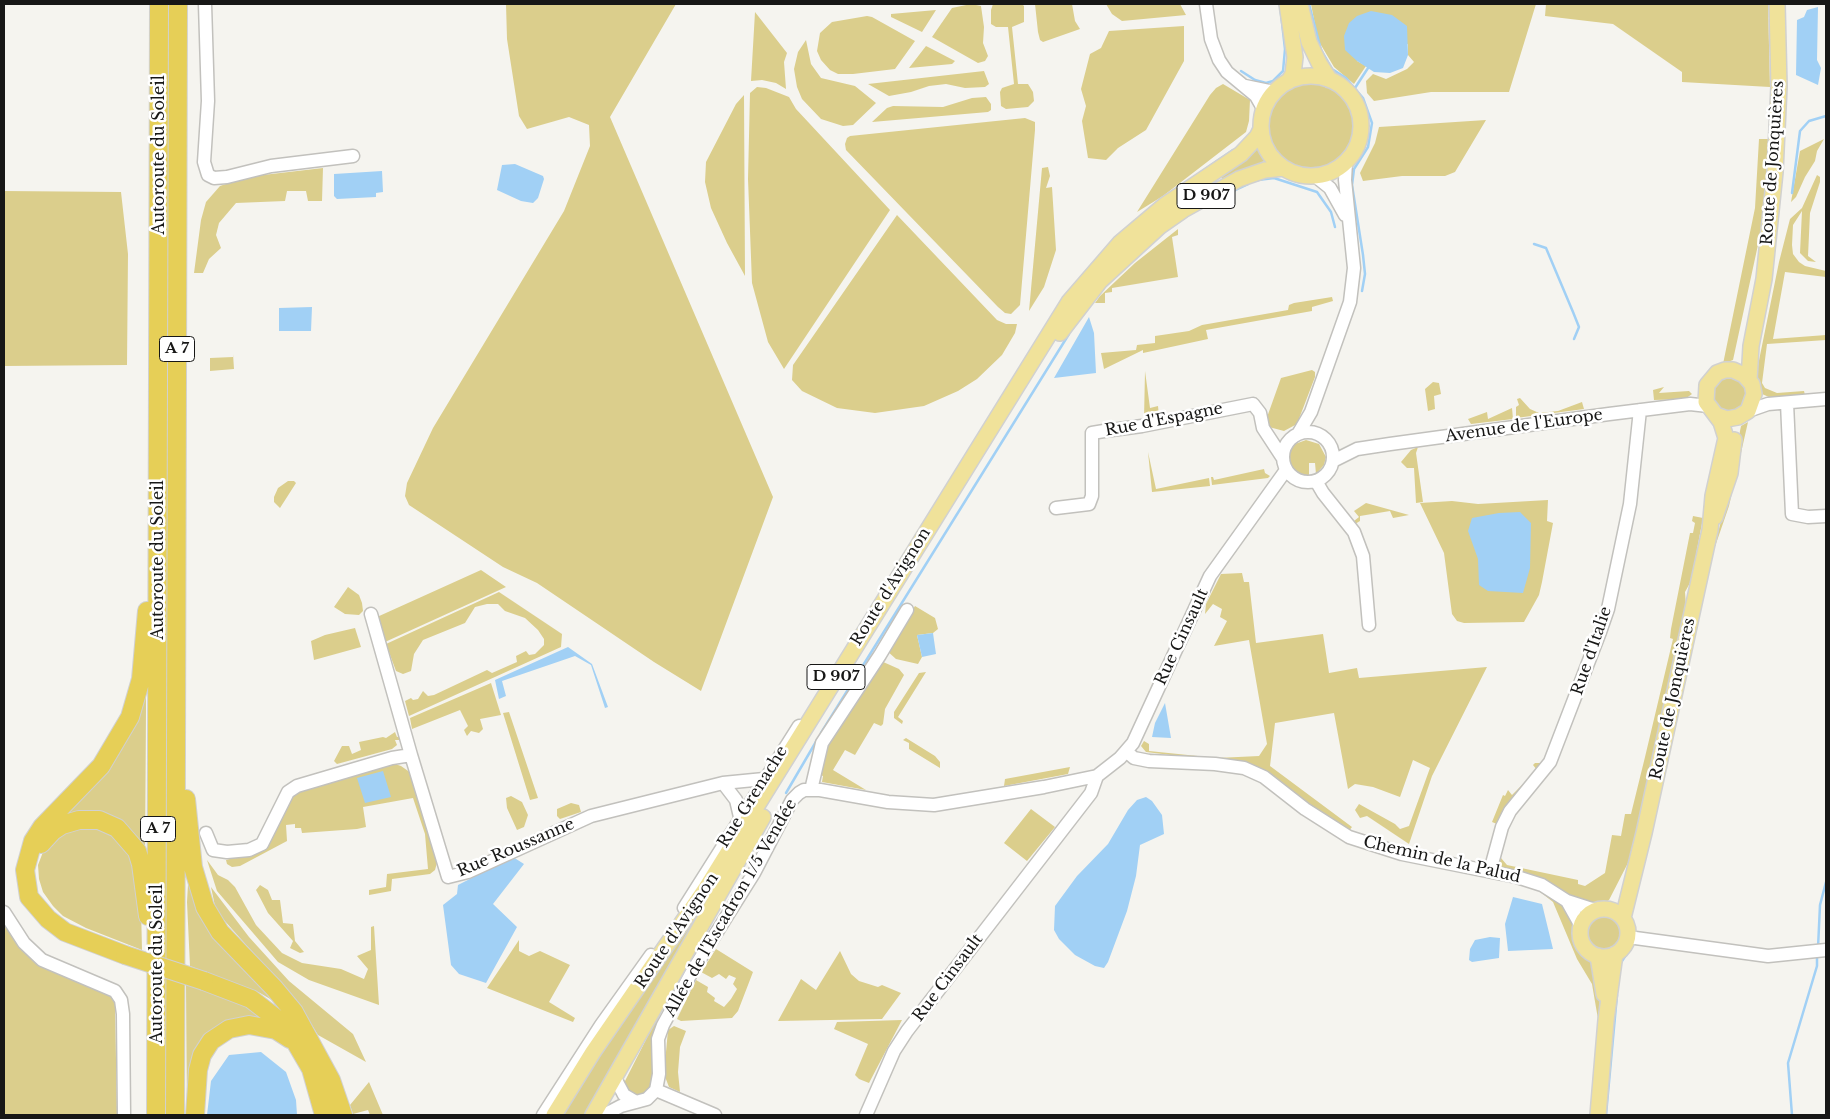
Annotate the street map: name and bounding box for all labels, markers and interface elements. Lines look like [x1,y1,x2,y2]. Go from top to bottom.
street label: Autoroute du Soleil [149,75,169,235]
street label: Route de Jonquières [1758,80,1788,246]
road number: D 907 [1177,184,1235,208]
road number: A 7 [160,336,194,362]
street label: Rue d'Espagne [1103,399,1225,441]
street label: Avenue de l'Europe [1444,405,1604,447]
street label: Autoroute du Soleil [148,480,168,640]
street label: Route d'Avignon [847,525,935,649]
street label: Rue Cinsault [1151,586,1213,688]
street label: Rue d'Italie [1568,604,1616,698]
street label: Route de Jonquières [1646,616,1700,782]
road number: D 907 [807,664,865,690]
street label: Rue Grenache [714,743,792,851]
street label: Allée de l'Escadron 1/5 Vendée [661,796,801,1020]
street label: Rue Roussanne [455,815,577,881]
road number: A 7 [140,816,176,842]
street label: Chemin de la Palud [1361,833,1523,887]
street label: Route d'Avignon [631,870,723,992]
street label: Autoroute du Soleil [147,884,167,1044]
street label: Rue Cinsault [909,930,987,1026]

